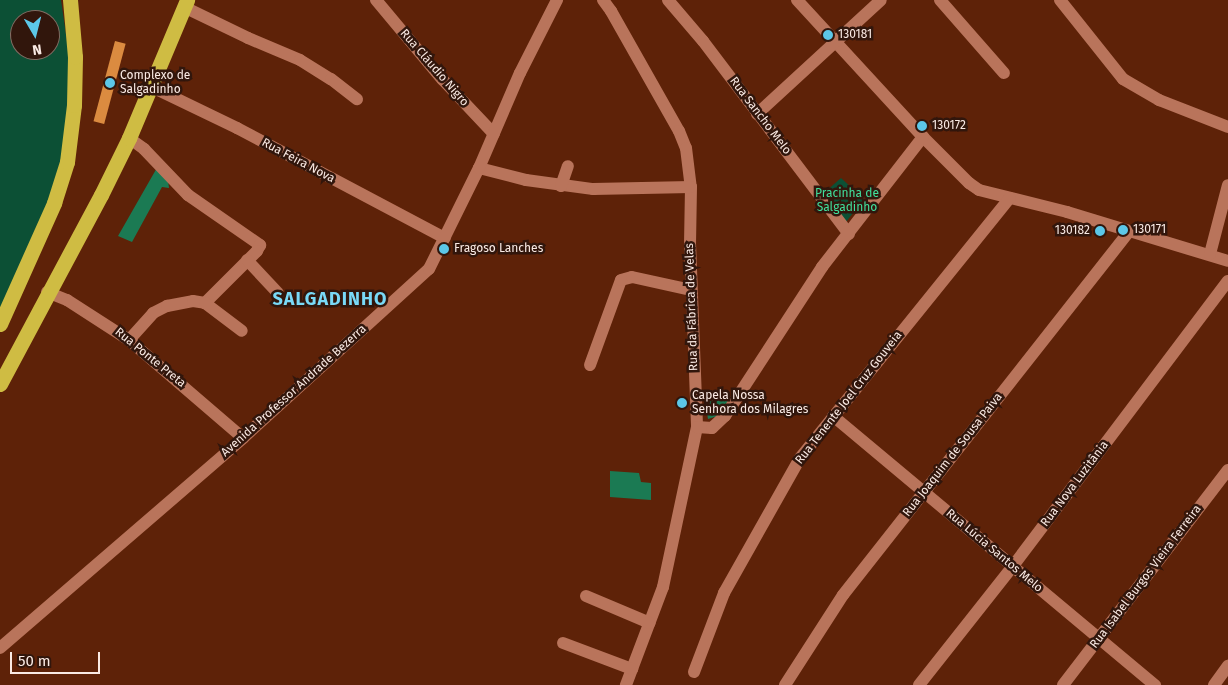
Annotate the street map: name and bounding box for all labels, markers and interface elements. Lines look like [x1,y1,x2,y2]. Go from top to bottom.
north arrow [10,10,60,60]
street label: Rua Cláudio Nigro [397,27,471,109]
place label: 130181 [838,28,872,42]
marker: 130181 [822,29,834,41]
text: N [31,40,43,58]
place label: Complexo de Salgadinho [120,69,190,97]
street label: Rua Sancho Melo [726,74,794,158]
marker: Complexo de Salgadinho [104,77,116,89]
place label: 130172 [932,119,966,133]
marker: 130172 [916,120,928,132]
street label: Rua Feira Nova [259,136,337,186]
park label: Pracinha de Salgadinho [815,187,879,215]
place label: 130171 [1133,223,1166,237]
place label: 130182 [1055,224,1090,238]
marker: 130171 [1117,224,1129,236]
marker: 130182 [1094,225,1106,237]
place label: Fragoso Lanches [454,242,543,256]
marker: Fragoso Lanches [438,243,450,255]
street label: Rua da Fábrica de Velas [683,243,701,371]
district label: SALGADINHO [271,288,389,310]
street label: Avenida Professor Andrade Bezerra [218,322,370,460]
street label: Rua Ponte Preta [112,325,188,391]
street label: Rua Tenente Joel Cruz Gouveia [793,329,905,467]
place label: Capela Nossa Senhora dos Milagres [692,389,808,417]
street label: Rua Joaquim de Sousa Paiva [900,390,1006,520]
marker: Capela Nossa Senhora dos Milagres [676,397,688,409]
street label: Rua Nova Luzitânia [1038,438,1112,530]
street label: Rua Isabel Burgos Vieira Ferreira [1087,502,1205,652]
street label: Rua Lúcia Santos Melo [943,506,1045,596]
scale bar [12,642,102,674]
text: 50 m [18,652,51,670]

